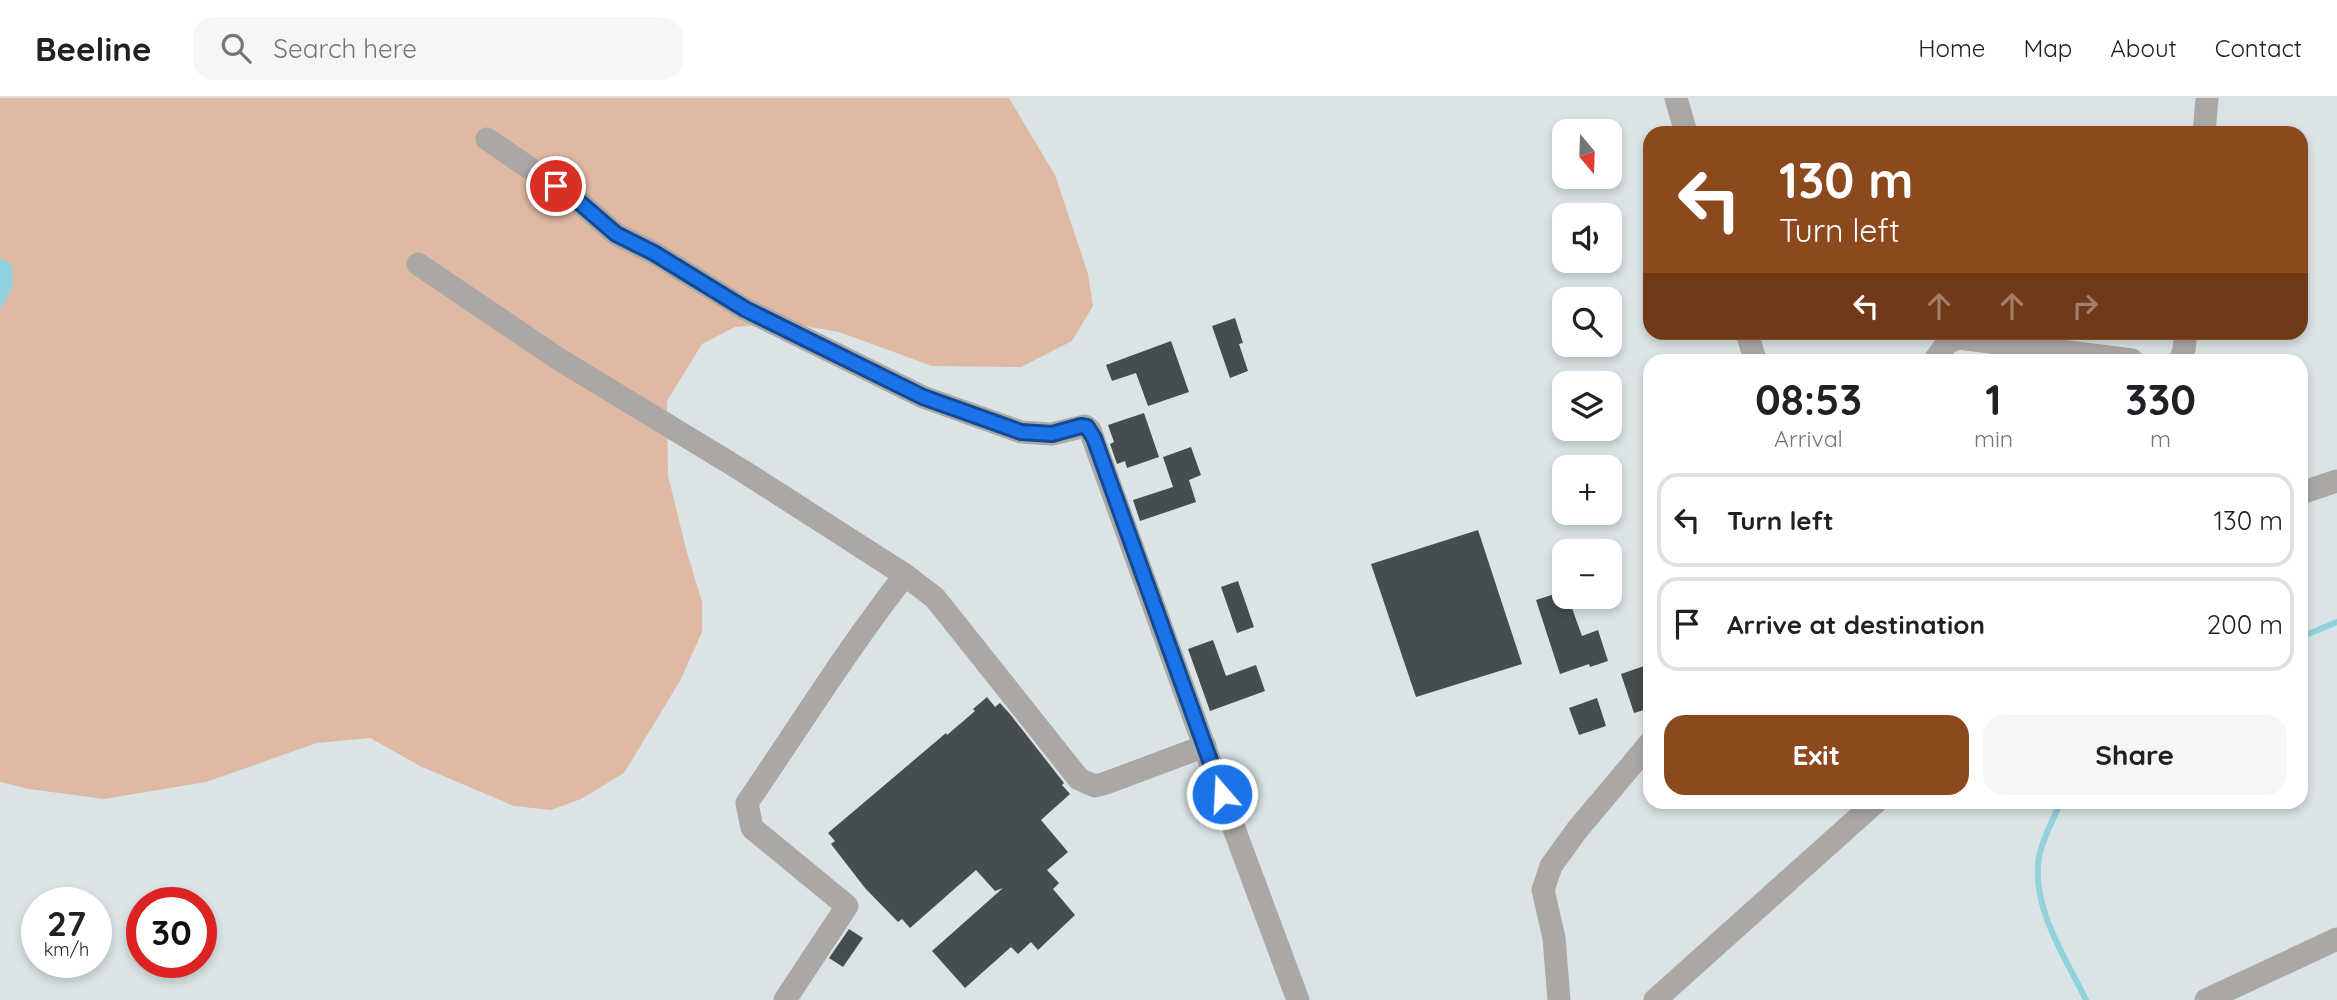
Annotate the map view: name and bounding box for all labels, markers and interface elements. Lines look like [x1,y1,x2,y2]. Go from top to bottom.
search box [193,17,683,80]
text: Beeline [35,28,151,69]
icon: search [217,29,255,67]
text: Search here [273,32,417,65]
text: Home [1918,33,1985,63]
text: Map [2023,33,2072,63]
text: About [2110,33,2177,63]
text: Contact [2215,33,2302,63]
north arrow [1552,119,1622,189]
map controls [1552,119,1622,609]
text: 130 m [1779,149,1913,210]
icon: left [1664,154,1755,245]
pin [526,156,586,216]
icon: arrive [537,167,575,205]
button: sound [1552,203,1622,273]
text: Turn left [1779,210,1900,250]
button: search [1552,287,1622,357]
icon: left [1847,287,1885,325]
icon: ahead [1920,287,1958,325]
icon: ahead [1993,287,2031,325]
icon: right [2066,287,2104,325]
button: layers [1552,371,1622,441]
text: 08:53 [1755,373,1862,426]
text: 1 [1985,373,2002,426]
text: 330 [2125,373,2196,426]
text: Arrival [1774,424,1843,453]
text: min [1974,424,2013,453]
text: m [2150,424,2171,453]
button: + [1552,455,1622,525]
icon: left [1668,501,1706,539]
text: Turn left [1727,504,1834,537]
text: 130 m [2213,504,2283,537]
button: − [1552,539,1622,609]
icon: arrive [1668,605,1706,643]
text: Arrive at destination [1727,608,1985,641]
text: 200 m [2207,608,2283,641]
button: Exit [1664,715,1969,795]
button: Share [1983,715,2287,795]
position arrow [1185,757,1259,831]
speed limit sign: 30 [126,887,217,978]
text: 27 [47,901,86,945]
text: km/h [44,938,89,961]

